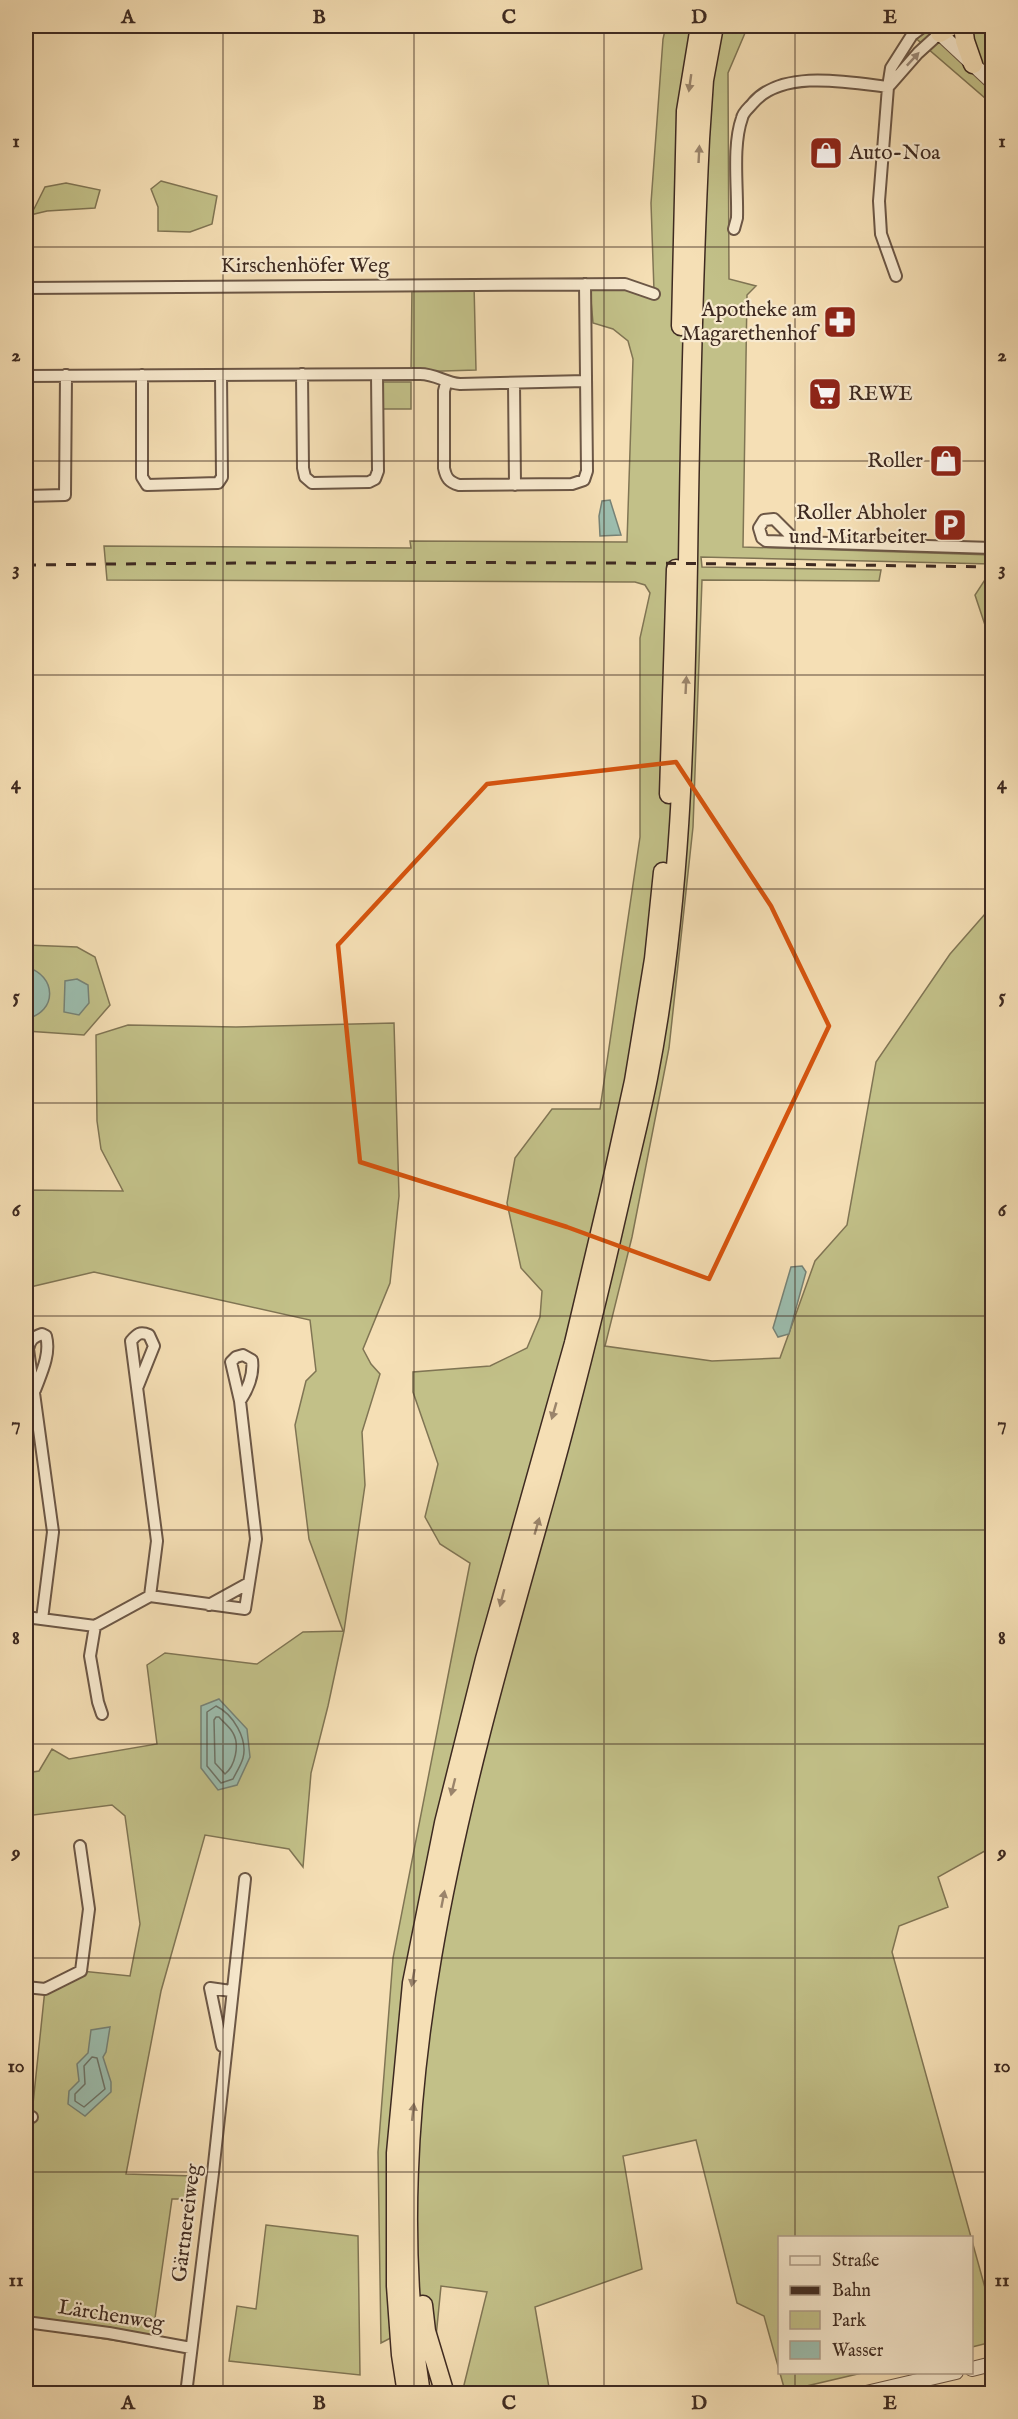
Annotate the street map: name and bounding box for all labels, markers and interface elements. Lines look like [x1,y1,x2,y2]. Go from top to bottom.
text: A [120,5,136,30]
text: B [312,5,326,30]
text: C [502,5,516,30]
text: D [691,5,707,30]
text: E [883,5,897,30]
one-way arrow [905,52,919,66]
one-way arrow [686,74,695,93]
text: 1 [12,129,20,154]
text: 1 [998,129,1006,154]
shop icon: Auto-Noa [808,135,844,171]
place label: Auto-Noa [848,140,941,167]
one-way arrow [694,145,703,164]
street label: Kirschenhöfer Weg [221,253,390,280]
place label: Apotheke am Magarethenhof [681,297,820,348]
pharmacy icon: Apotheke am Magarethenhof [822,304,858,340]
text: 2 [11,343,21,368]
text: 2 [997,343,1007,368]
supermarket icon: REWE [807,376,843,412]
place label: REWE [848,381,913,408]
shop icon: Roller [928,443,964,479]
place label: Roller [867,448,923,475]
place label: Roller Abholer und Mitarbeiter [789,500,927,551]
parking icon: Roller Abholer und Mitarbeiter [932,507,968,543]
text: 3 [12,557,20,582]
text: 3 [998,557,1006,582]
one-way arrow [681,675,690,694]
text: 4 [11,771,22,796]
text: 4 [997,771,1008,796]
text: 5 [12,984,20,1009]
text: 5 [998,984,1006,1009]
text: 6 [12,1198,22,1223]
text: 6 [998,1198,1008,1223]
one-way arrow [549,1402,558,1420]
text: 7 [11,1412,21,1437]
text: 7 [997,1412,1007,1437]
one-way arrow [533,1517,542,1535]
one-way arrow [497,1590,506,1608]
text: 8 [12,1626,20,1651]
text: 8 [998,1626,1006,1651]
one-way arrow [448,1778,458,1796]
text: 9 [11,1840,21,1865]
text: 9 [997,1840,1007,1865]
one-way arrow [439,1889,448,1908]
one-way arrow [408,1969,417,1988]
text: 10 [7,2054,25,2079]
text: 10 [993,2054,1011,2079]
one-way arrow [408,2103,418,2122]
street label: Gärtnereiweg [166,2162,208,2284]
legend [778,2236,973,2374]
text: Straße [832,2250,879,2273]
text: 11 [9,2268,23,2293]
text: 11 [995,2268,1009,2293]
text: Bahn [832,2280,871,2303]
street label: Lärchenweg [56,2294,167,2338]
text: Park [832,2310,867,2333]
text: Wasser [832,2340,884,2363]
text: A [120,2391,136,2416]
text: B [312,2391,326,2416]
text: C [502,2391,516,2416]
text: D [691,2391,707,2416]
text: E [883,2391,897,2416]

